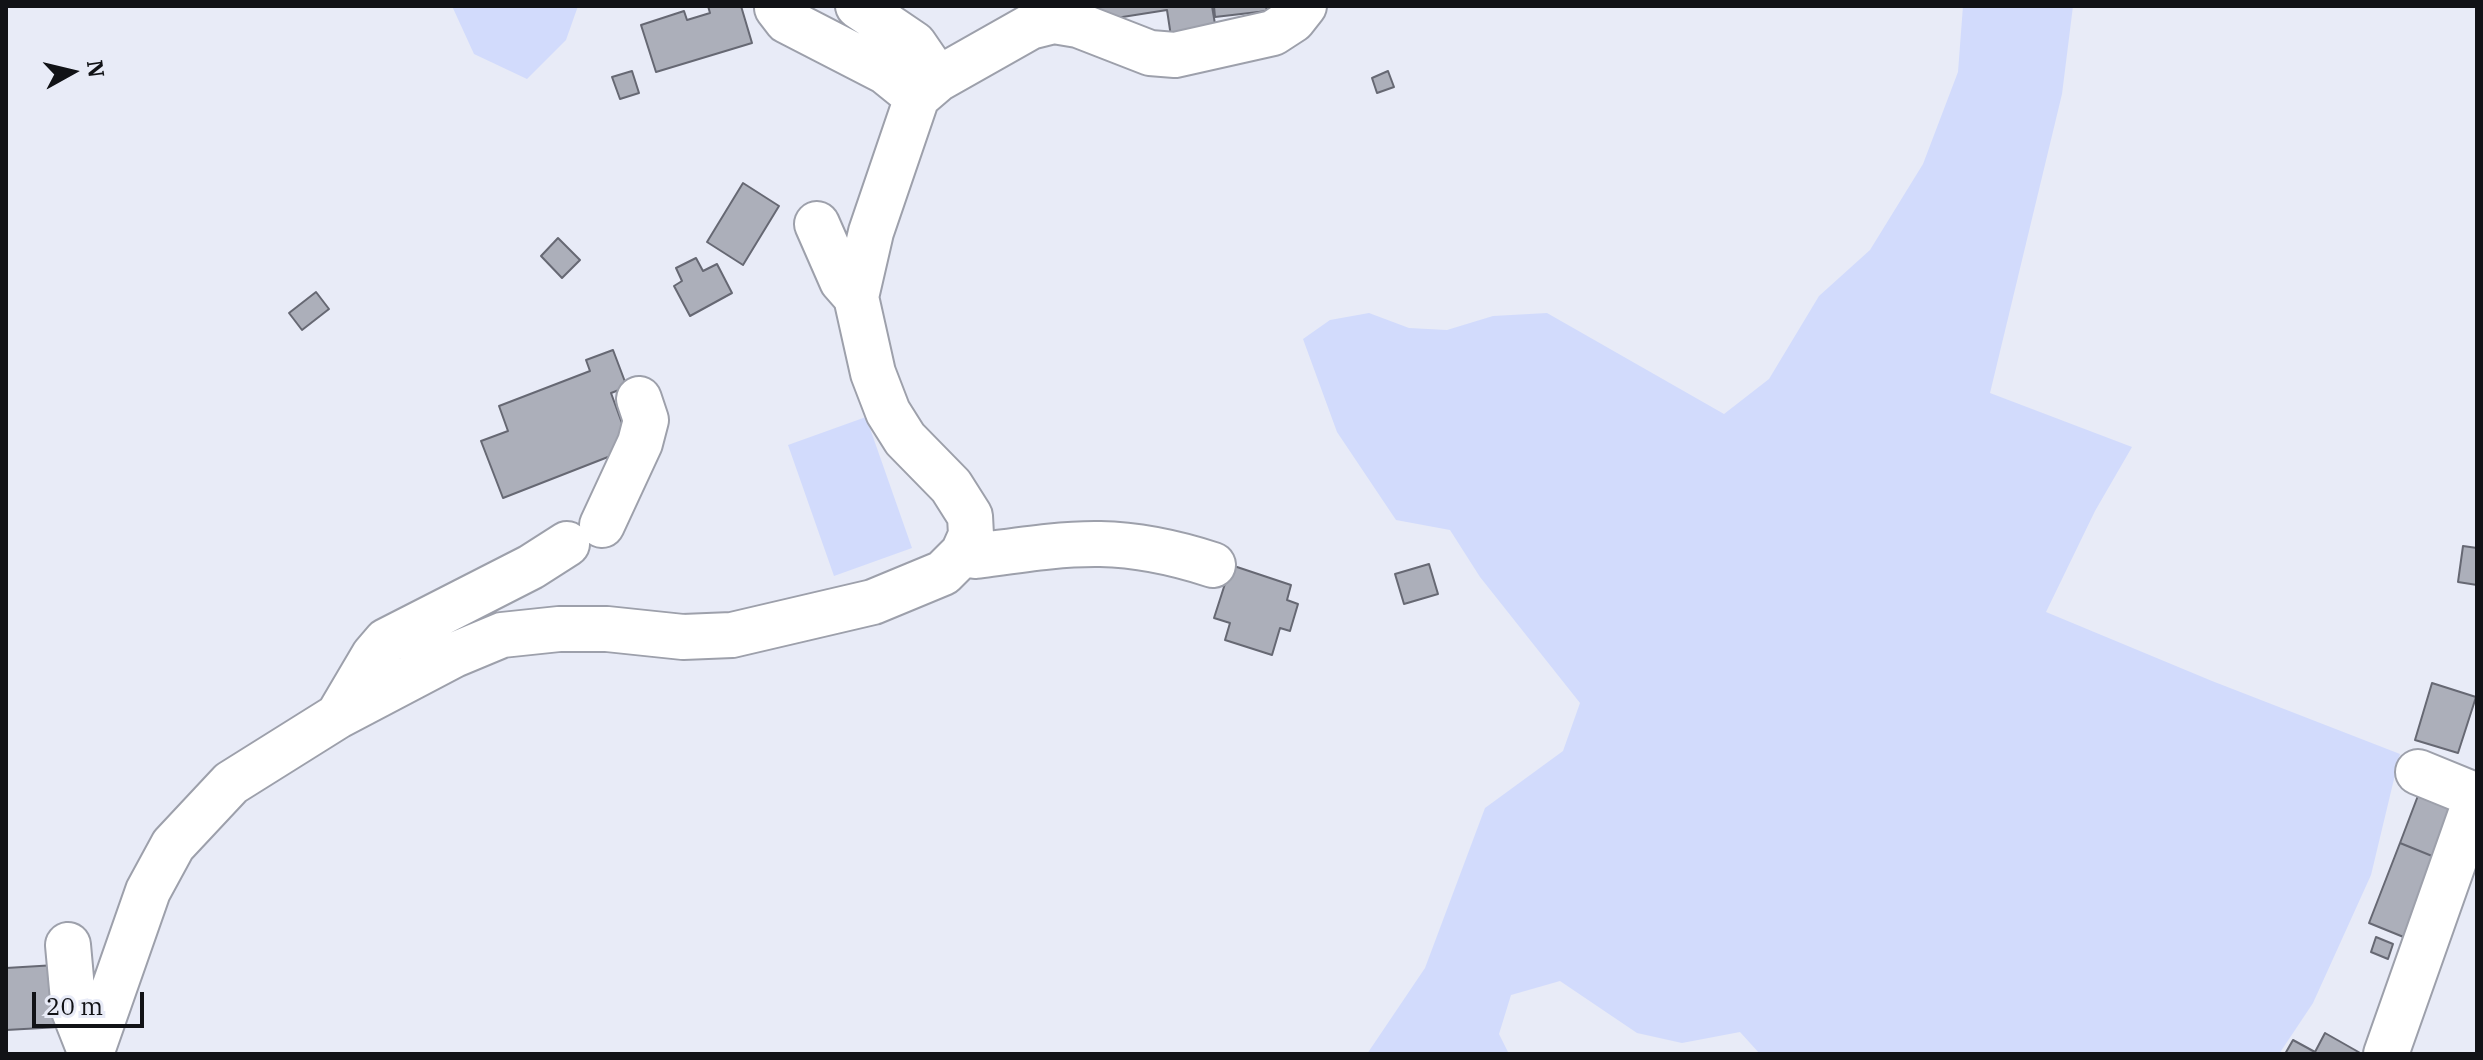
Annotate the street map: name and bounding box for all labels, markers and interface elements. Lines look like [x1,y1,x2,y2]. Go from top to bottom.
north arrow [32,32,112,112]
text: N [81,58,112,79]
scale bar [36,976,148,1026]
text: 20 m [46,990,103,1022]

